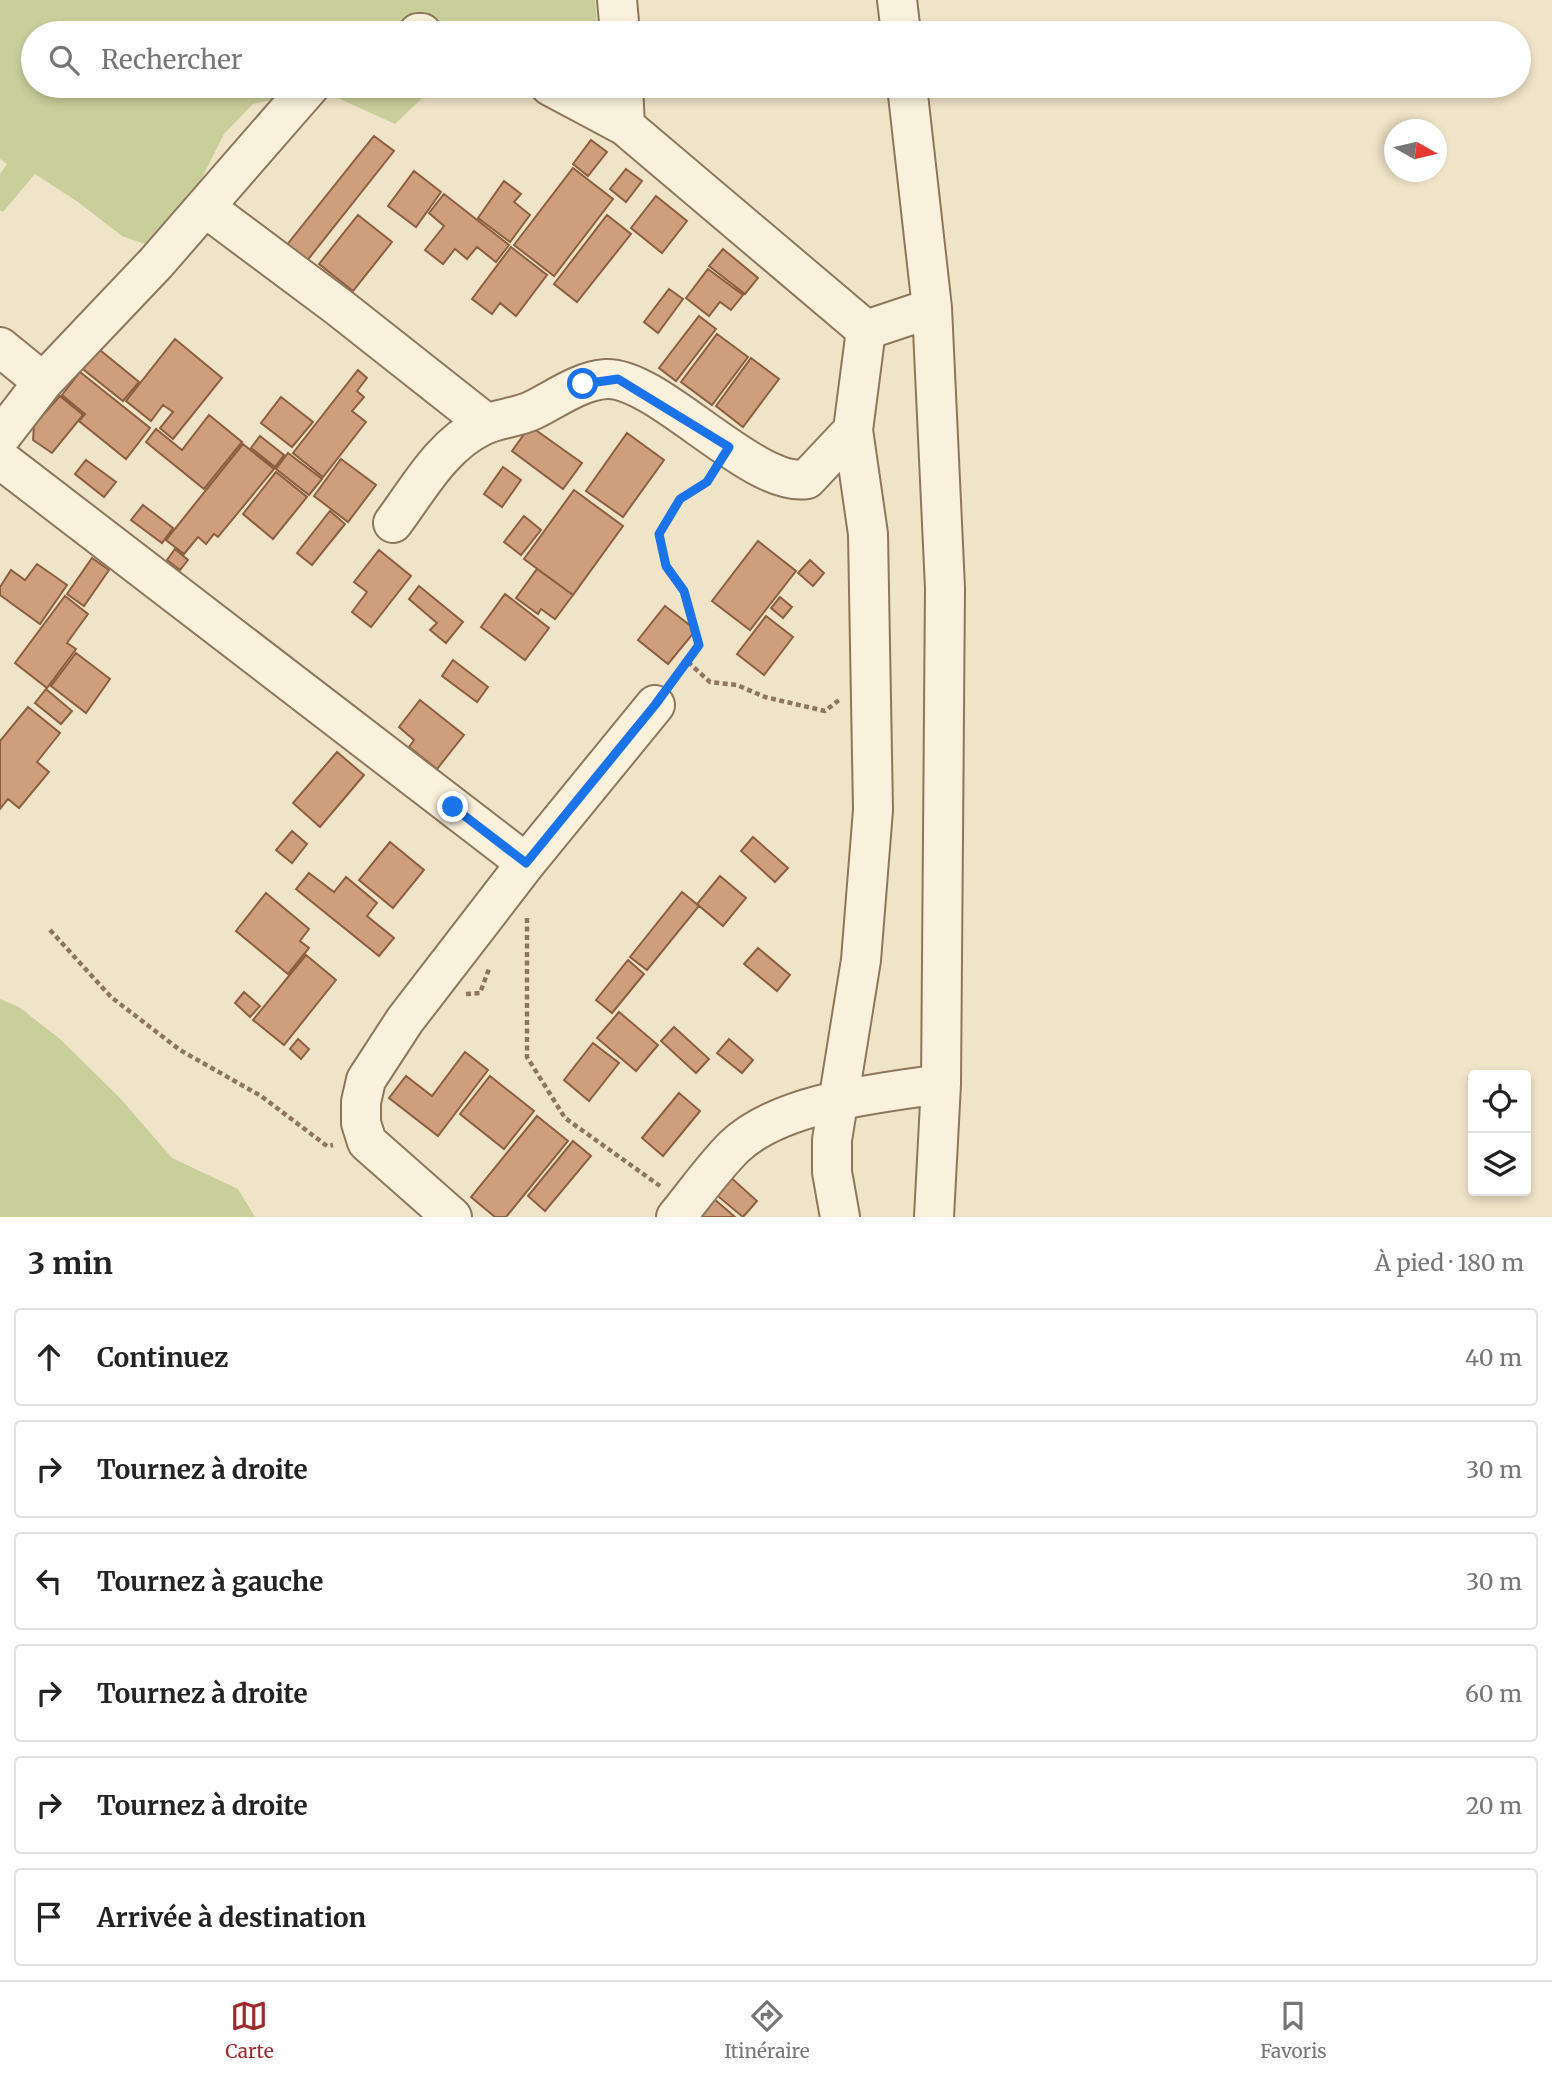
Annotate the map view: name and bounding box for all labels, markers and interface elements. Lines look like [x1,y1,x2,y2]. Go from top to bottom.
search box [21,21,1531,98]
icon: search [45,41,83,79]
text: Rechercher [101,43,243,76]
north arrow [1384,119,1447,182]
route start [567,368,598,399]
route end [437,791,468,822]
map controls [1468,1070,1531,1196]
button: locate [1468,1070,1531,1133]
button: layers [1468,1133,1531,1196]
text: 3 min [28,1244,113,1282]
text: À pied · 180 m [1375,1248,1524,1277]
icon: ahead [30,1338,68,1376]
text: Continuez [97,1341,228,1374]
text: 40 m [1465,1343,1522,1372]
icon: right [30,1450,68,1488]
text: Tournez à droite [97,1453,308,1486]
text: 30 m [1466,1455,1522,1484]
icon: left [30,1562,68,1600]
text: Tournez à gauche [97,1565,323,1598]
text: 30 m [1466,1567,1522,1596]
icon: right [30,1674,68,1712]
text: Tournez à droite [97,1677,308,1710]
text: 60 m [1465,1679,1522,1708]
icon: right [30,1786,68,1824]
text: Tournez à droite [97,1789,308,1822]
text: 20 m [1466,1791,1522,1820]
icon: arrive [30,1898,68,1936]
text: Arrivée à destination [97,1901,366,1934]
tab: Carte [225,1997,274,2063]
tab: Itinéraire [724,1997,810,2063]
tab: Favoris [1260,1997,1327,2063]

